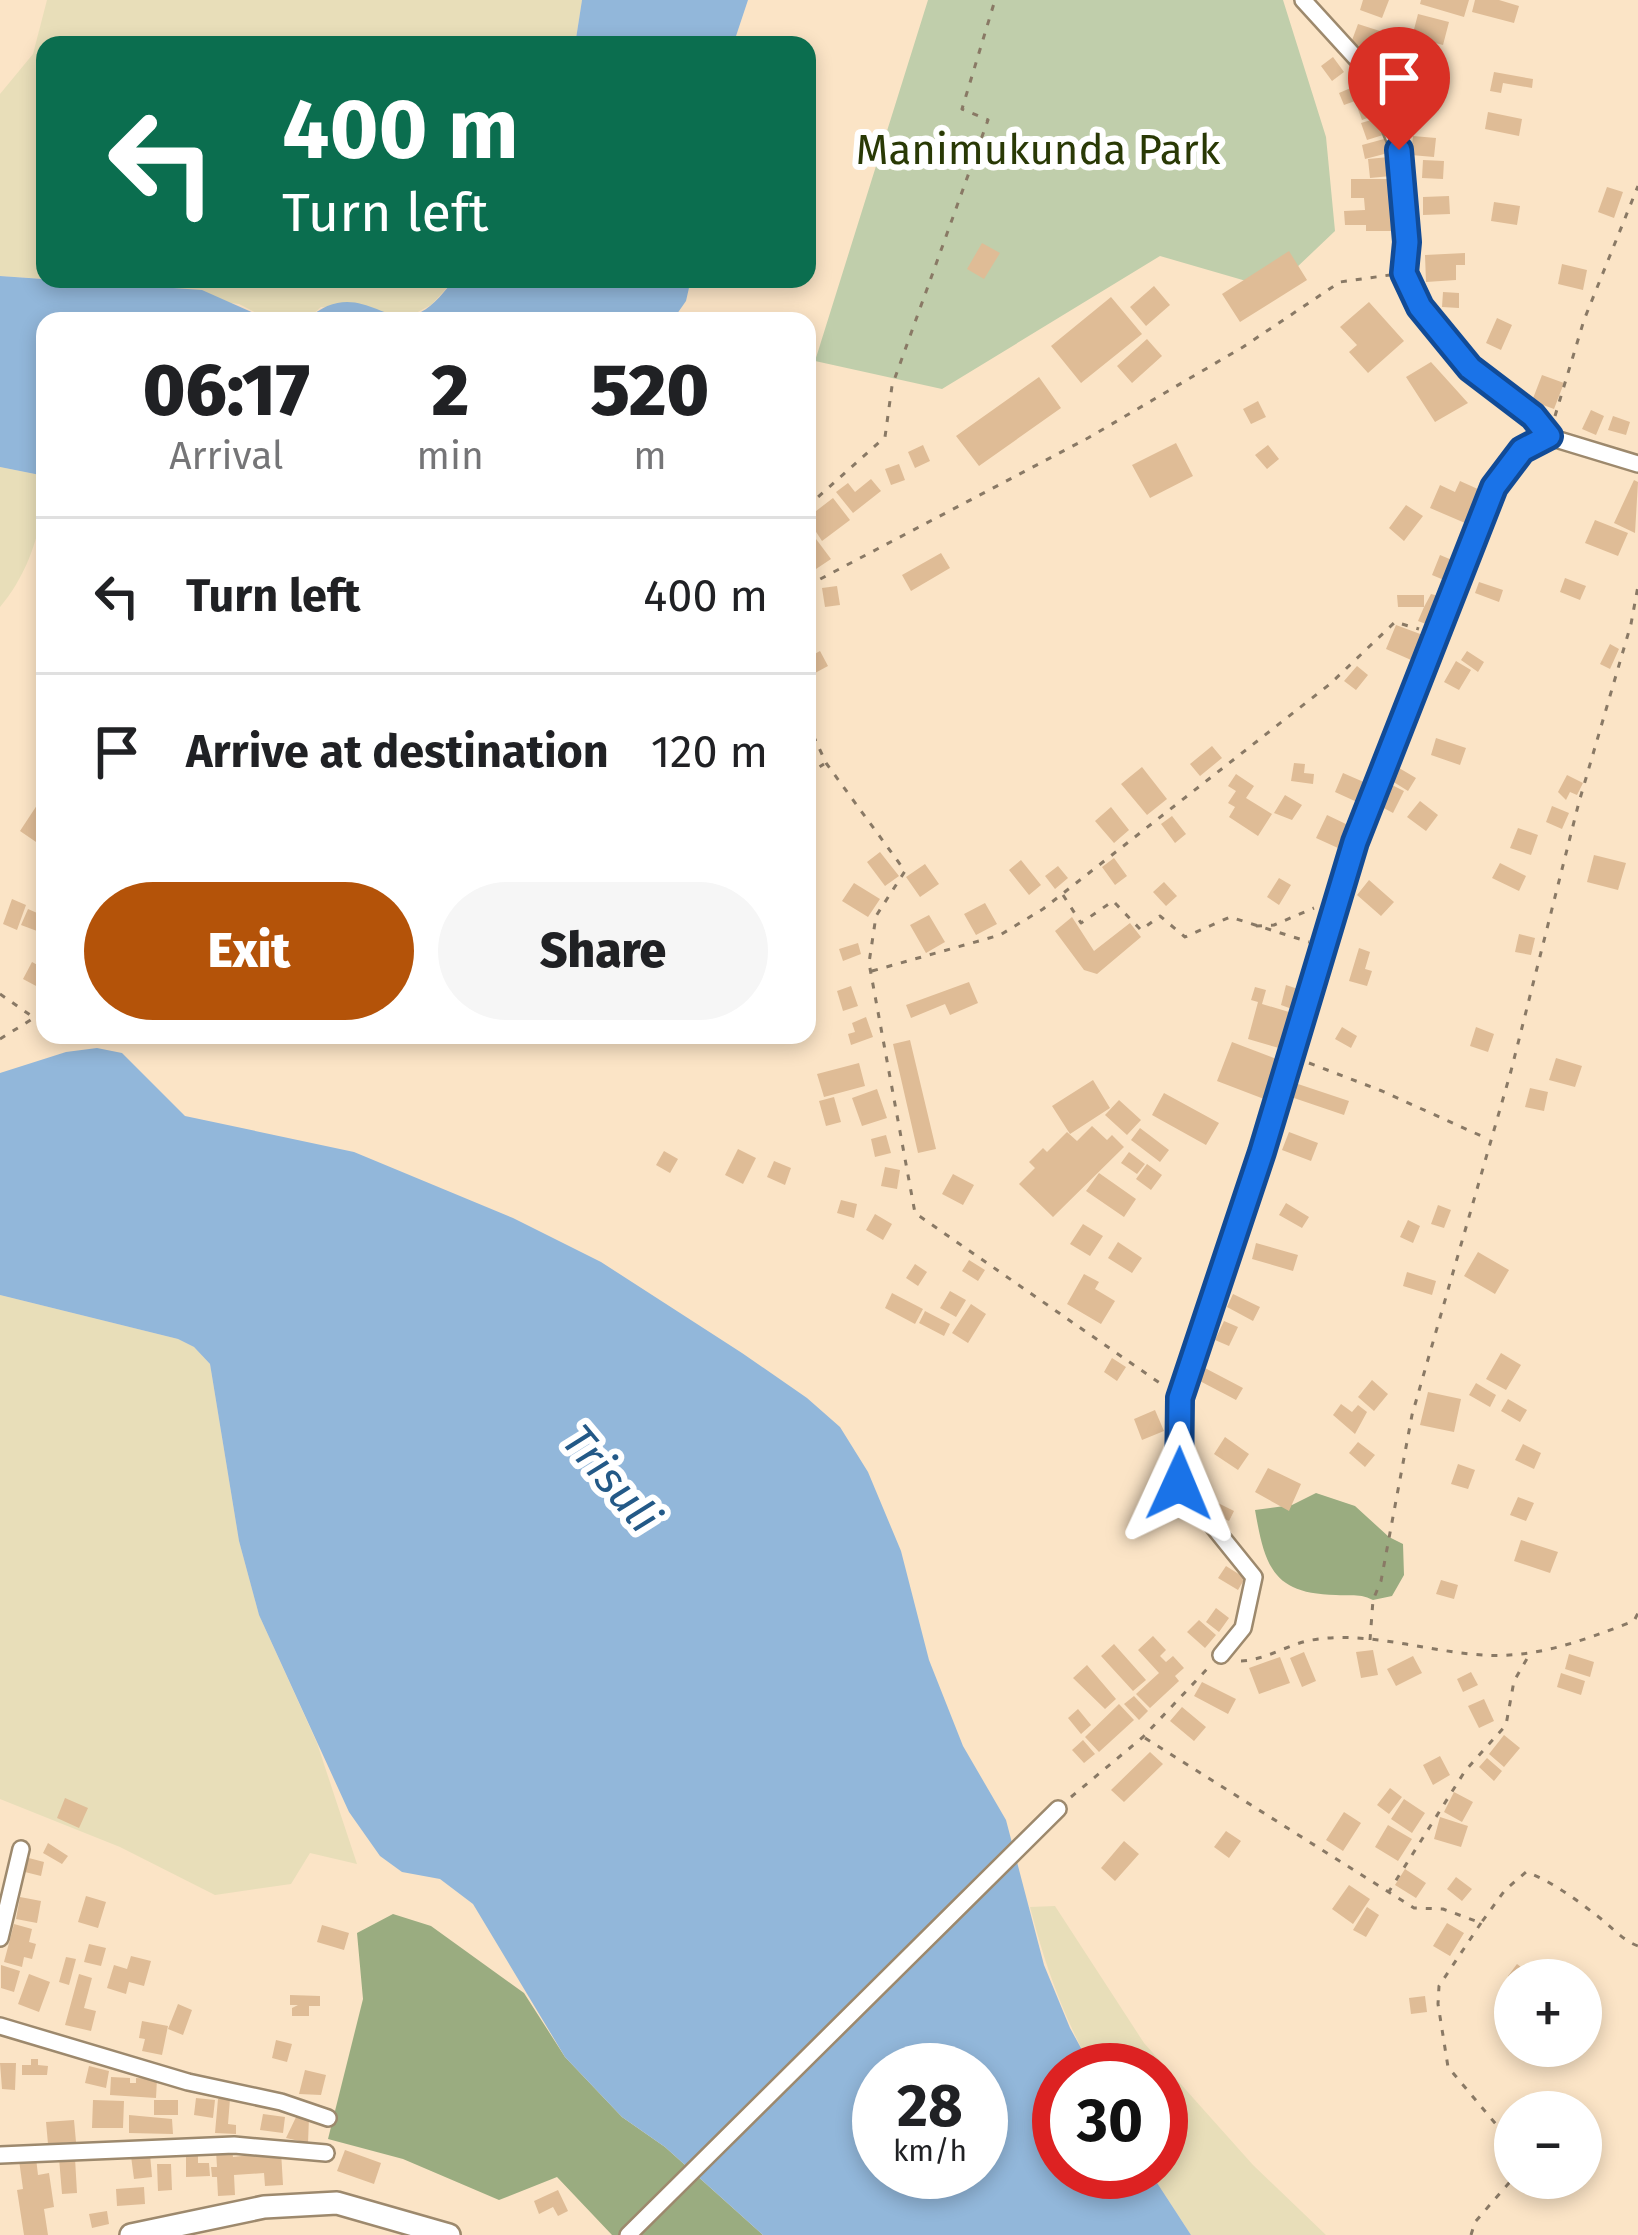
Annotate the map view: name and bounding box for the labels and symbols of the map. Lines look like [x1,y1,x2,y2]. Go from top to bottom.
pin [1348,27,1450,150]
park label: Manimukunda Park [856,125,1221,175]
water label: Trisuli [551,1414,672,1544]
position arrow [1116,1421,1242,1547]
speed limit sign: 30 [1032,2043,1188,2199]

